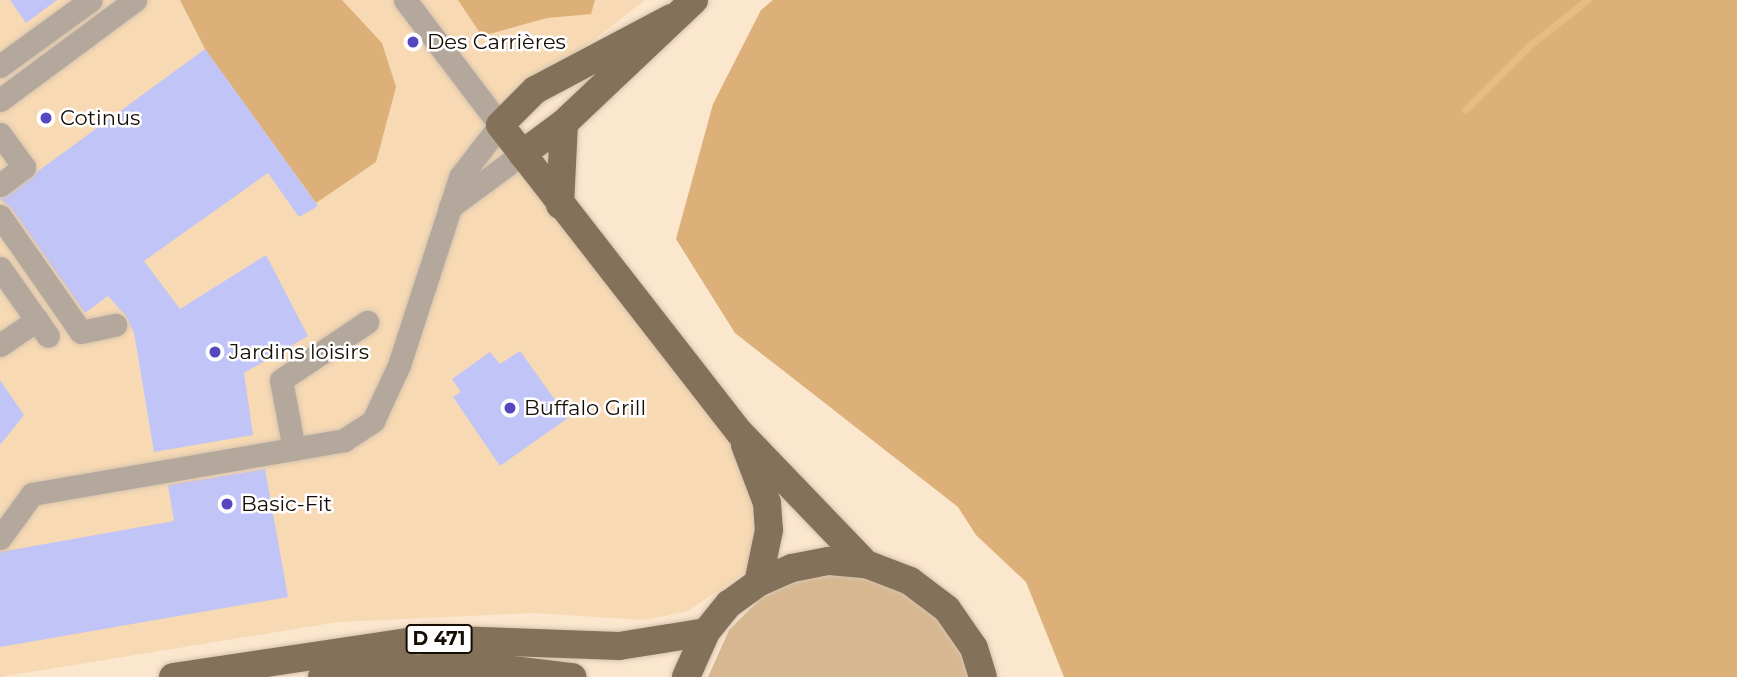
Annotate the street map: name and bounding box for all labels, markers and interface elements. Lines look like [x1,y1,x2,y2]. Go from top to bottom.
place label: Des Carrières [427,29,566,55]
marker: Des Carrières [405,34,421,50]
place label: Cotinus [60,105,140,131]
marker: Cotinus [38,110,54,126]
place label: Jardins loisirs [229,339,369,365]
marker: Jardins loisirs [207,344,223,360]
place label: Buffalo Grill [524,395,646,421]
marker: Buffalo Grill [502,400,518,416]
place label: Basic-Fit [241,491,332,517]
marker: Basic-Fit [219,496,235,512]
road number: D 471 [404,624,474,654]

